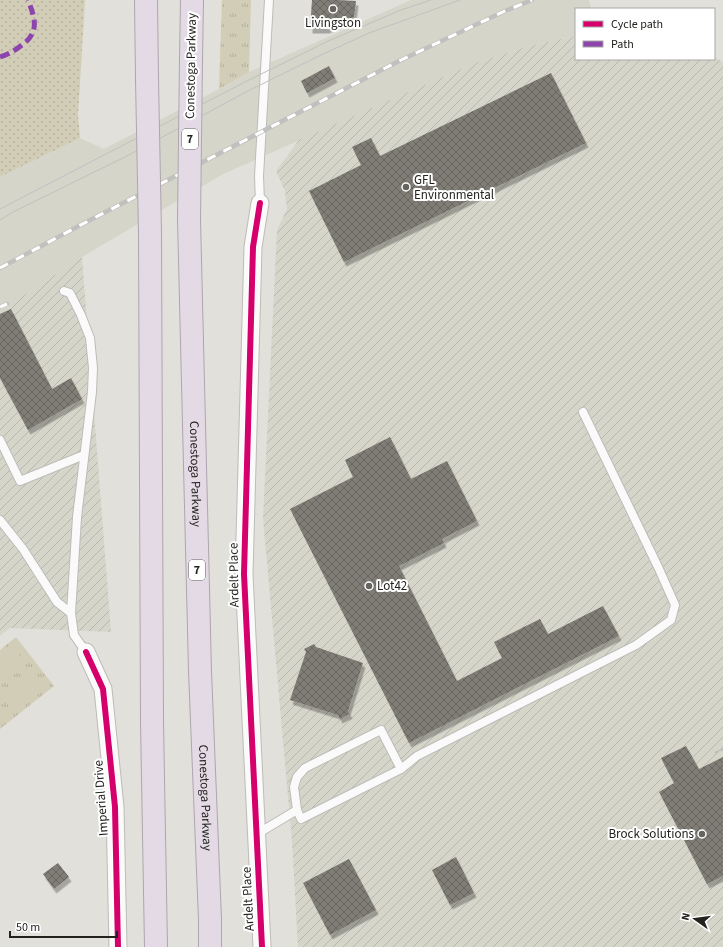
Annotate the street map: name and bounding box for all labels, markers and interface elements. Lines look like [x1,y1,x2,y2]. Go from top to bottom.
marker: Livingston [328,4,338,14]
legend [575,8,715,60]
street label: Conestoga Parkway [181,13,201,119]
place label: Livingston [305,14,361,32]
text: Cycle path [611,16,663,33]
text: Path [611,36,634,53]
road number: 7 [182,129,198,149]
place label: GFL Environmental [414,171,494,204]
marker: GFL Environmental [401,182,411,192]
street label: Conestoga Parkway [185,421,205,527]
street label: Ardelt Place [224,542,244,608]
road number: 7 [189,560,205,580]
place label: Lot42 [377,577,407,595]
marker: Lot42 [364,581,374,591]
street label: Conestoga Parkway [194,744,216,851]
street label: Imperial Drive [89,759,113,837]
place label: Brock Solutions [608,825,695,843]
marker: Brock Solutions [697,829,707,839]
street label: Ardelt Place [237,866,259,932]
north arrow [675,899,715,939]
text: N [678,911,694,922]
scale bar [10,913,117,939]
text: 50 m [16,919,40,936]

